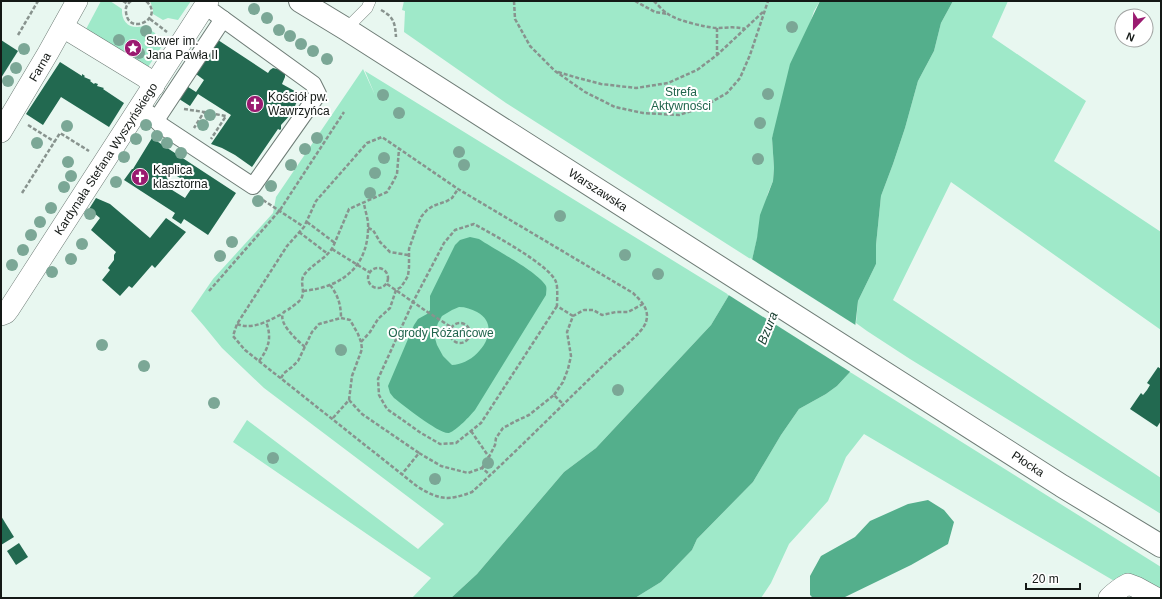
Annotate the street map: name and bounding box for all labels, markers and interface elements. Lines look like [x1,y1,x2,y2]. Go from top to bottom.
north arrow [1114,8,1154,48]
text: N [1124,30,1136,44]
place label: Skwer im. Jana Pawła II [146,34,218,62]
place icon: Skwer im. Jana Pawła II [123,38,143,58]
street label: Farna [26,50,54,84]
street label: Kardynała Stefana Wyszyńskiego [51,80,161,238]
park label: Strefa Aktywności [651,85,711,113]
place label: Kościół pw. Wawrzyńca [268,90,330,118]
church icon: Kościół pw. Wawrzyńca [245,94,265,114]
place label: Kaplica klasztorna [153,163,208,191]
street label: Warszawska [566,166,630,214]
church icon: Kaplica klasztorna [130,167,150,187]
water label: Bzura [754,310,781,347]
park label: Ogrody Różańcowe [388,326,494,340]
street label: Płocka [1009,448,1047,480]
scale bar [1026,565,1080,591]
text: 20 m [1032,572,1059,586]

